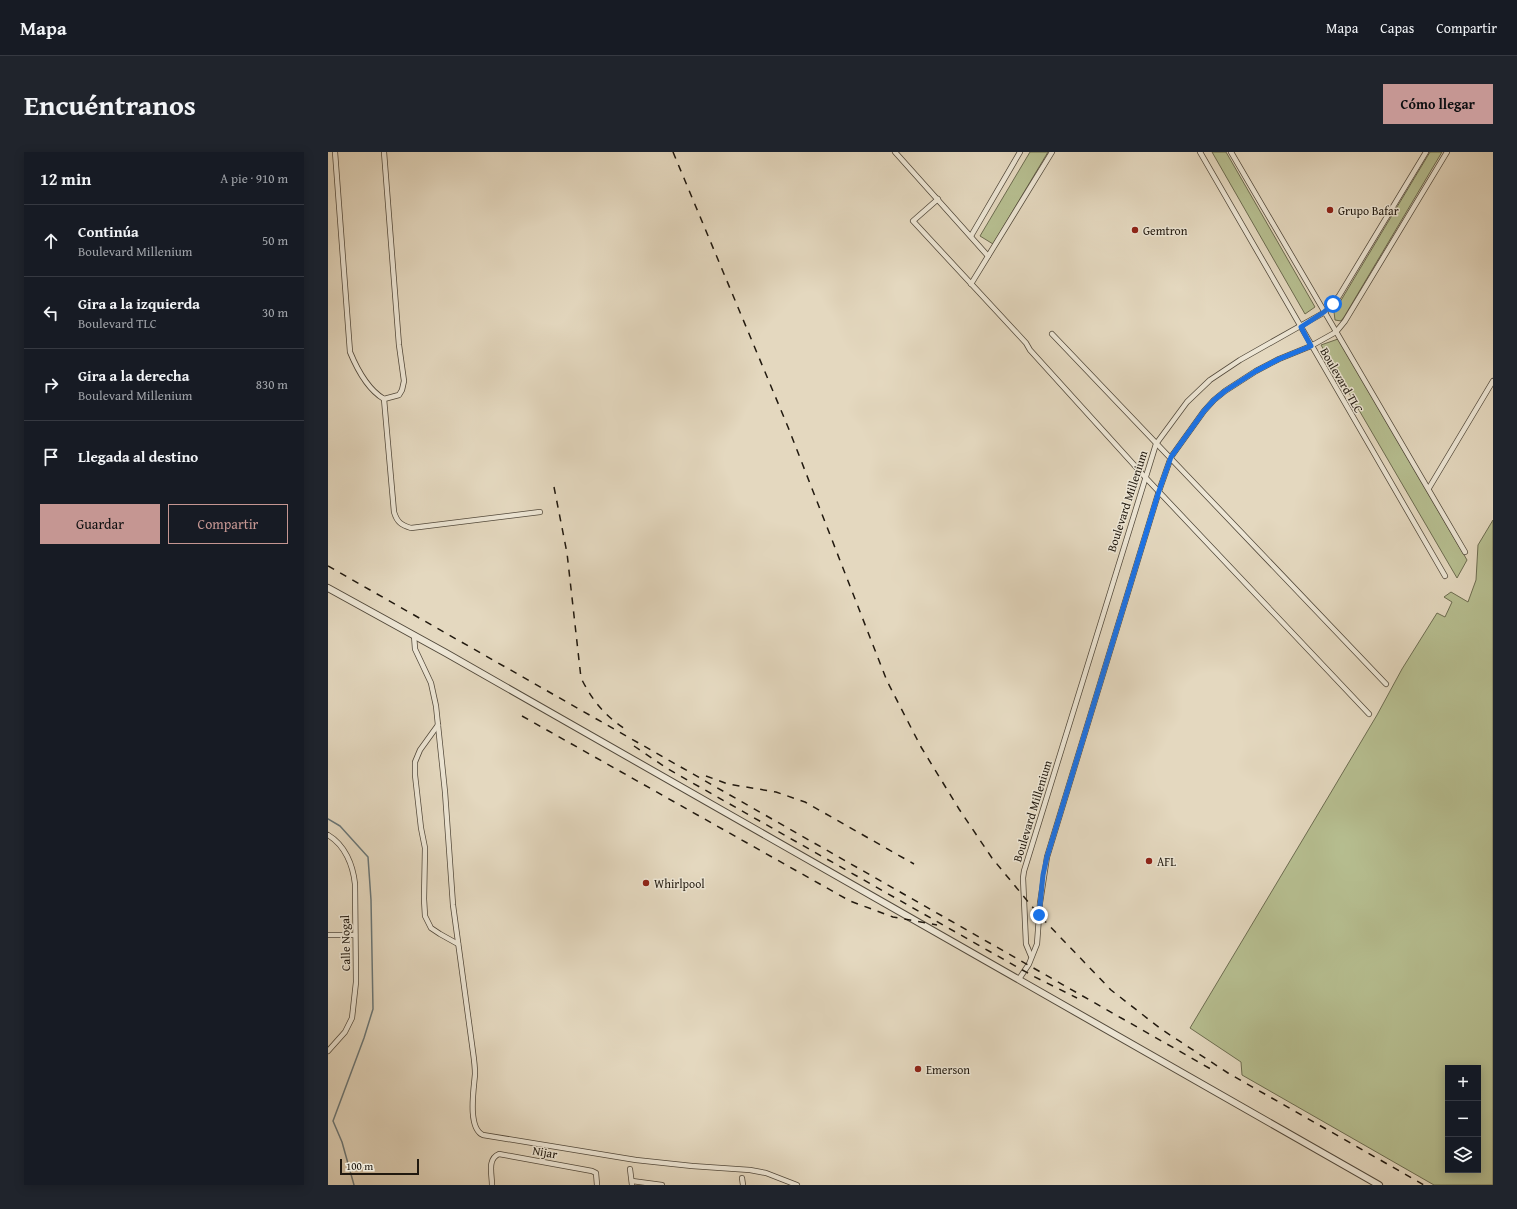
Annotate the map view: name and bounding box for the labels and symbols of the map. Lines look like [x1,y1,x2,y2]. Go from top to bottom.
place label: Grupo Bafar [1338,202,1399,219]
marker: Grupo Bafar [1325,205,1335,215]
place label: Gemtron [1143,222,1188,239]
marker: Gemtron [1130,225,1140,235]
route start [1324,295,1342,313]
street label: Boulevard TLC [1316,344,1368,416]
street label: Boulevard Millenium [1103,448,1151,554]
street label: Boulevard Millenium [1008,758,1056,864]
place label: AFL [1157,853,1176,870]
marker: AFL [1144,856,1154,866]
place label: Whirlpool [654,875,705,892]
marker: Whirlpool [641,878,651,888]
route end [1030,906,1048,924]
street label: Calle Nogal [336,914,354,971]
place label: Emerson [926,1061,970,1078]
marker: Emerson [913,1064,923,1074]
street label: Nijar [531,1141,559,1163]
scale bar [340,1157,419,1176]

